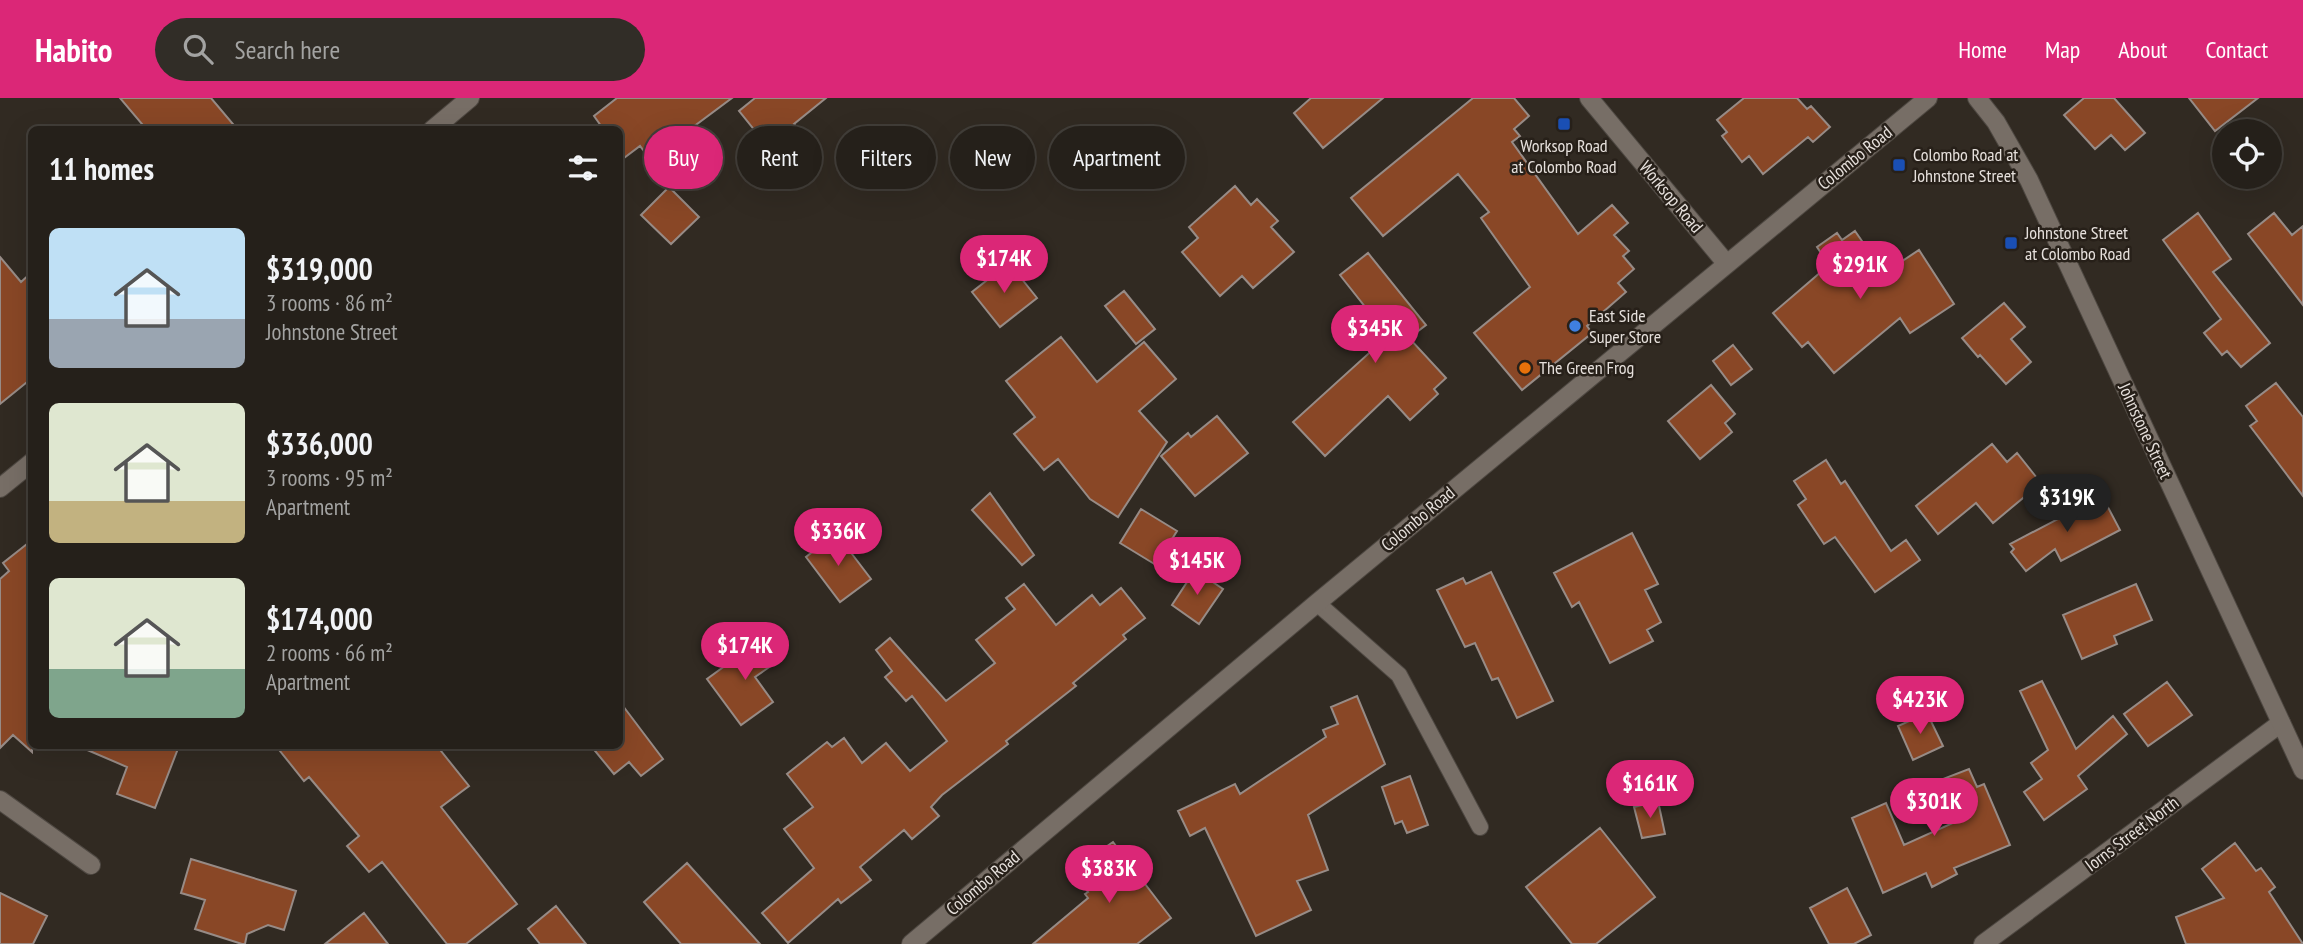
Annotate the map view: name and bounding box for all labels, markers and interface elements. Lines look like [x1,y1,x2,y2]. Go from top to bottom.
search box [155,18,645,81]
text: Habito [35,28,113,71]
icon: search [179,30,217,68]
text: Search here [235,33,340,66]
text: Home [1958,34,2007,65]
text: Map [2045,34,2080,65]
text: About [2118,34,2167,65]
text: Contact [2205,34,2268,65]
marker: Worksop Road at Colombo Road [1556,116,1572,132]
map controls [2212,119,2282,189]
button: locate [2212,119,2282,189]
street label: Colombo Road [1813,121,1897,195]
chip: Buy [644,126,723,189]
chip: Rent [737,126,822,189]
chip: Filters [836,126,936,189]
chip: New [950,126,1035,189]
chip: Apartment [1049,126,1185,189]
place label: Worksop Road at Colombo Road [1511,134,1617,178]
place label: Colombo Road at Johnstone Street [1912,143,2018,187]
text: 11 homes [49,149,154,188]
icon: filters [564,149,602,187]
street label: Worksop Road [1634,156,1708,238]
marker: Colombo Road at Johnstone Street [1891,157,1907,173]
place label: Johnstone Street at Colombo Road [2024,221,2130,265]
marker: Johnstone Street at Colombo Road [2003,235,2019,251]
pin: $174K [955,236,1053,295]
pin: $291K [1811,242,1909,301]
text: $174K [976,243,1032,272]
text: $319,000 [266,249,373,288]
text: $291K [1832,249,1888,278]
icon: home [105,256,189,340]
text: 3 rooms · 86 m² [266,288,393,317]
place label: East Side Super Store [1589,304,1661,348]
pin: $345K [1326,306,1424,365]
text: $345K [1347,313,1403,342]
text: Johnstone Street [266,317,398,346]
marker: East Side Super Store [1567,318,1583,334]
place label: The Green Frog [1539,356,1634,379]
marker: The Green Frog [1517,360,1533,376]
street label: Johnstone Street [2113,378,2178,482]
text: $336,000 [266,424,373,463]
icon: home [105,431,189,515]
text: 3 rooms · 95 m² [266,463,393,492]
pin: $319K [2018,474,2116,534]
street label: Colombo Road [1376,481,1459,556]
text: $319K [2039,482,2095,511]
text: Apartment [266,492,350,521]
pin: $336K [789,508,887,568]
text: $336K [810,516,866,545]
pin: $145K [1148,538,1246,597]
text: $145K [1169,545,1225,574]
text: $174,000 [266,599,373,638]
icon: home [105,606,189,690]
pin: $174K [696,622,794,682]
text: $174K [717,630,773,659]
text: 2 rooms · 66 m² [266,638,393,667]
text: Apartment [266,667,350,696]
pin: $423K [1871,676,1969,736]
text: $423K [1892,684,1948,713]
pin: $161K [1601,760,1699,820]
text: $161K [1622,768,1678,797]
pin: $301K [1885,778,1983,838]
text: $301K [1906,786,1962,815]
street label: Iorns Street North [2080,791,2183,876]
street label: Colombo Road [941,845,1024,920]
pin: $383K [1060,846,1158,905]
text: $383K [1081,853,1137,882]

